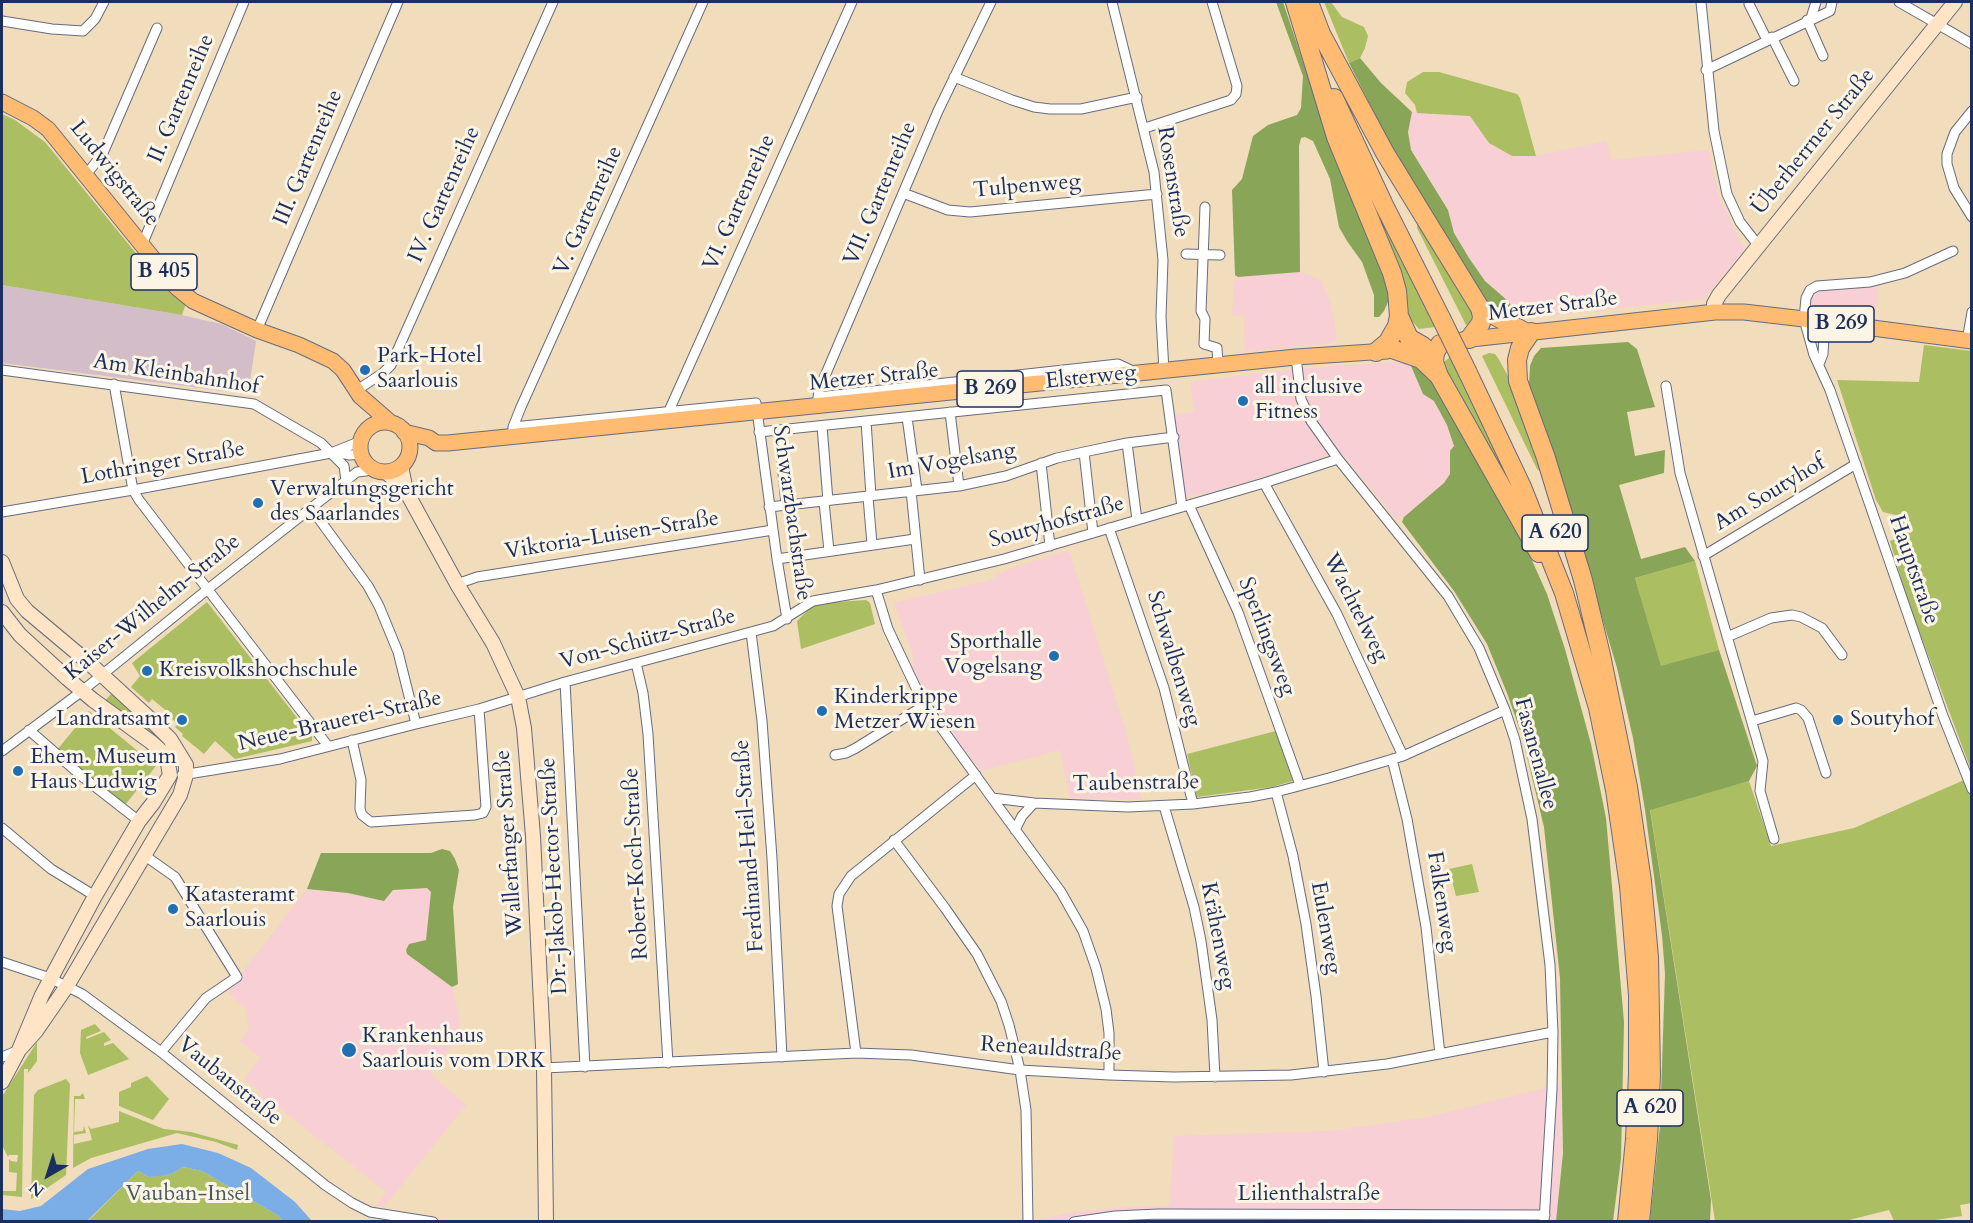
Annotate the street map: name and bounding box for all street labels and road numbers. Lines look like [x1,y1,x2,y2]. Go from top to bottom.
street label: II. Gartenreihe [143,31,221,167]
street label: Überherrner Straße [1747,63,1881,221]
street label: III. Gartenreihe [269,86,349,230]
street label: Ludwigstraße [63,116,165,232]
street label: VII. Gartenreihe [839,118,923,270]
street label: IV. Gartenreihe [403,123,487,267]
street label: Rosenstraße [1150,125,1194,239]
street label: VI. Gartenreihe [698,131,782,275]
street label: V. Gartenreihe [549,142,629,280]
street label: Tulpenweg [972,169,1082,205]
road number: B 405 [131,254,197,290]
street label: Metzer Straße [1487,286,1619,328]
road number: B 269 [1808,306,1874,342]
street label: Am Kleinbahnhof [91,349,261,401]
street label: Metzer Straße [808,358,940,398]
street label: Elsterweg [1044,360,1138,396]
road number: B 269 [957,371,1023,407]
street label: Schwarzbachstraße [766,424,816,602]
street label: Lothringer Straße [79,437,247,491]
street label: Im Vogelsang [886,438,1018,486]
street label: Am Soutyhof [1710,451,1830,537]
street label: Soutyhofstraße [986,491,1128,555]
street label: Viktoria-Luisen-Straße [503,506,721,566]
street label: Hauptstraße [1882,512,1944,628]
road number: A 620 [1522,515,1588,551]
street label: Kaiser-Wilhelm-Straße [60,529,246,687]
street label: Wachtelweg [1316,549,1394,667]
street label: Sperlingsweg [1231,574,1301,700]
street label: Schwalbenweg [1140,588,1206,730]
street label: Von-Schütz-Straße [557,604,739,676]
street label: Neue-Brauerei-Straße [236,686,444,758]
street label: Fasanenallee [1507,695,1563,813]
street label: Ferdinand-Heil-Straße [729,739,771,953]
street label: Wallerfanger Straße [490,749,530,937]
street label: Dr.-Jakob-Hector-Straße [536,757,574,995]
street label: Robert-Koch-Straße [619,767,655,961]
street label: Taubenstraße [1072,770,1200,798]
street label: Falkenweg [1420,850,1462,954]
street label: Krähenweg [1194,880,1240,992]
street label: Eulenweg [1304,880,1346,976]
street label: Vaubanstraße [172,1032,286,1132]
street label: Reneauldstraße [979,1032,1123,1068]
road number: A 620 [1617,1090,1683,1126]
street label: Lilienthalstraße [1238,1182,1380,1208]

